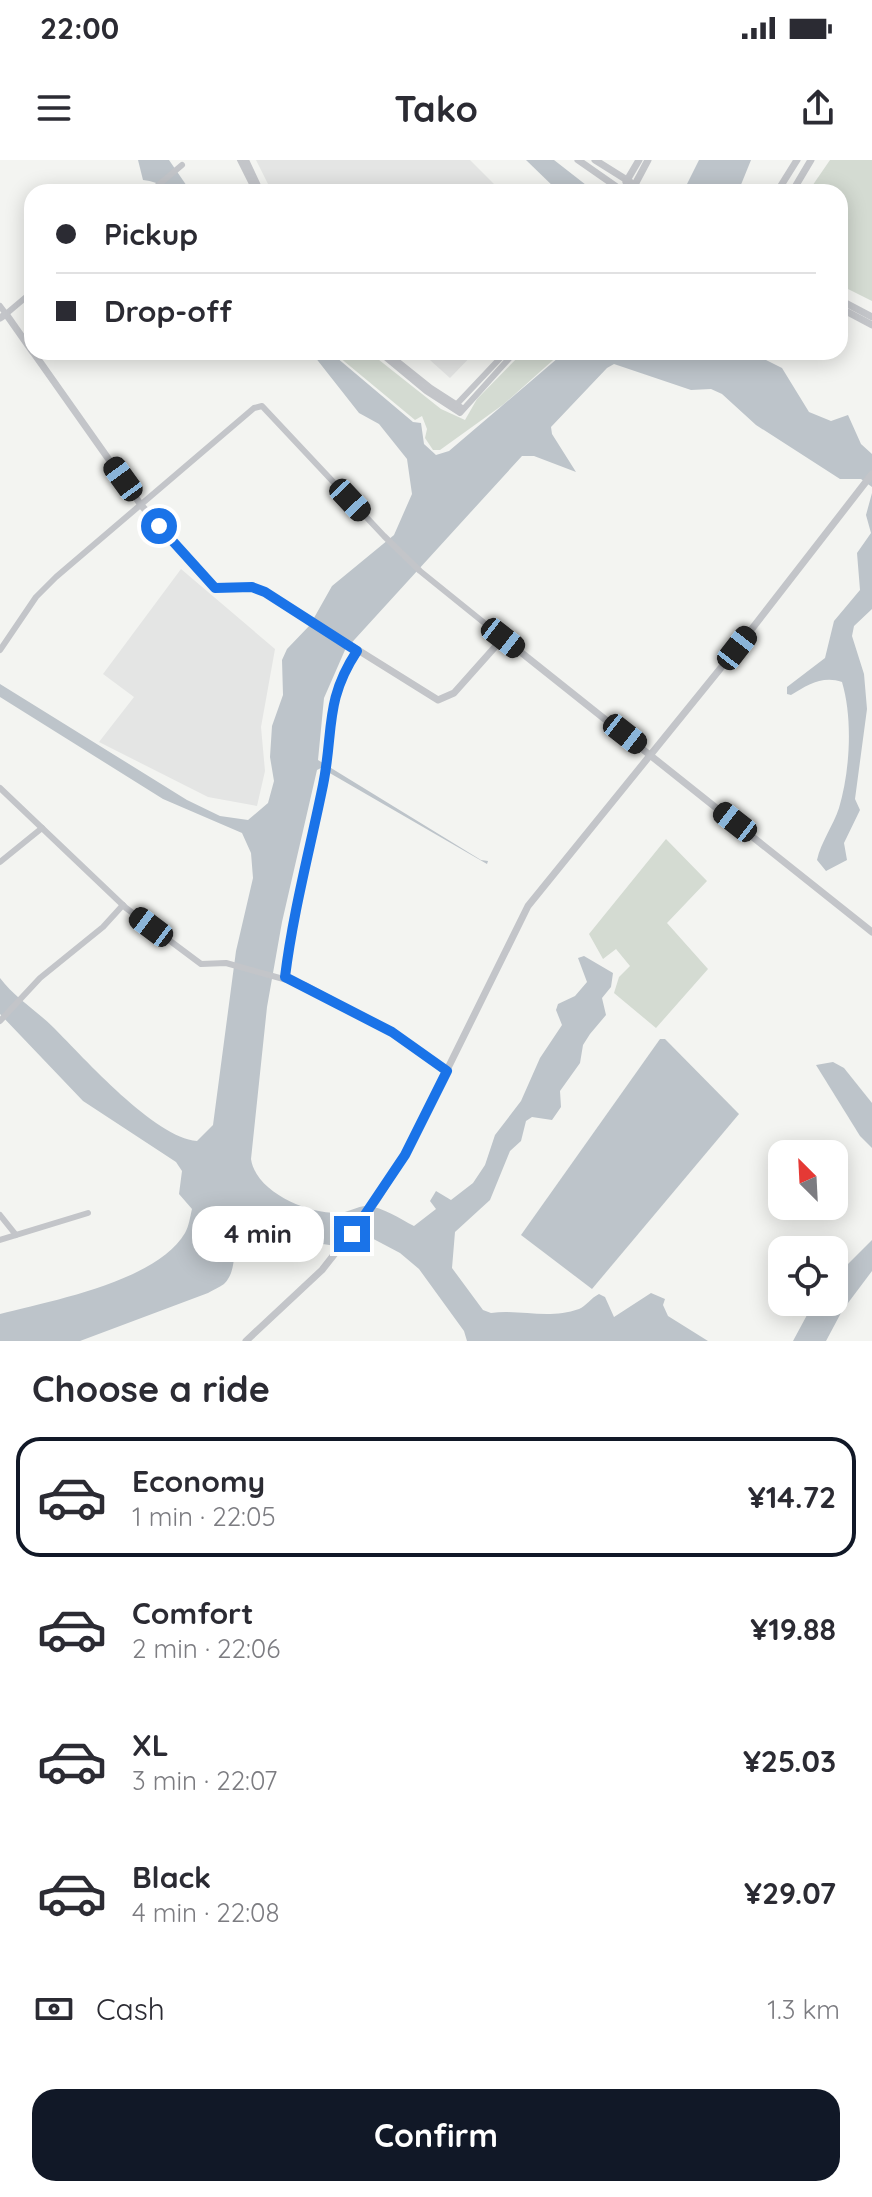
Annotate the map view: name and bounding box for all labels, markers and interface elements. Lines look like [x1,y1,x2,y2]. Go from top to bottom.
text: 22:00 [40,9,119,47]
icon: menu [32,86,76,130]
text: Tako [394,86,478,131]
icon: share [796,86,840,130]
text: Pickup [104,215,198,253]
text: Drop-off [104,292,232,330]
car [99,453,147,505]
car [325,474,375,526]
route start [141,508,177,544]
car [477,614,529,662]
car [713,622,761,674]
car [599,710,651,758]
car [709,798,761,846]
car [125,903,177,951]
north arrow [768,1140,848,1220]
map controls [768,1140,848,1316]
callout: 4 min [192,1206,324,1262]
route end [334,1216,370,1252]
text: 4 min [224,1217,292,1250]
button: locate [768,1236,848,1316]
text: Choose a ride [32,1366,270,1411]
icon: car [36,1461,108,1533]
text: Economy [132,1462,265,1500]
text: ¥14.72 [748,1478,836,1516]
text: 1 min · 22:05 [132,1500,276,1533]
icon: car [36,1593,108,1665]
text: Comfort [132,1594,253,1632]
text: ¥19.88 [750,1610,836,1648]
text: 2 min · 22:06 [132,1632,280,1665]
icon: car [36,1725,108,1797]
text: XL [132,1726,169,1764]
text: ¥25.03 [743,1742,836,1780]
text: 3 min · 22:07 [132,1764,277,1797]
icon: car [36,1857,108,1929]
text: Black [132,1858,211,1896]
text: ¥29.07 [744,1874,836,1912]
text: 4 min · 22:08 [132,1896,280,1929]
icon: cash [32,1987,76,2031]
text: Cash [96,1990,165,2028]
text: 1.3 km [767,1993,840,2026]
button: Confirm [32,2089,840,2181]

